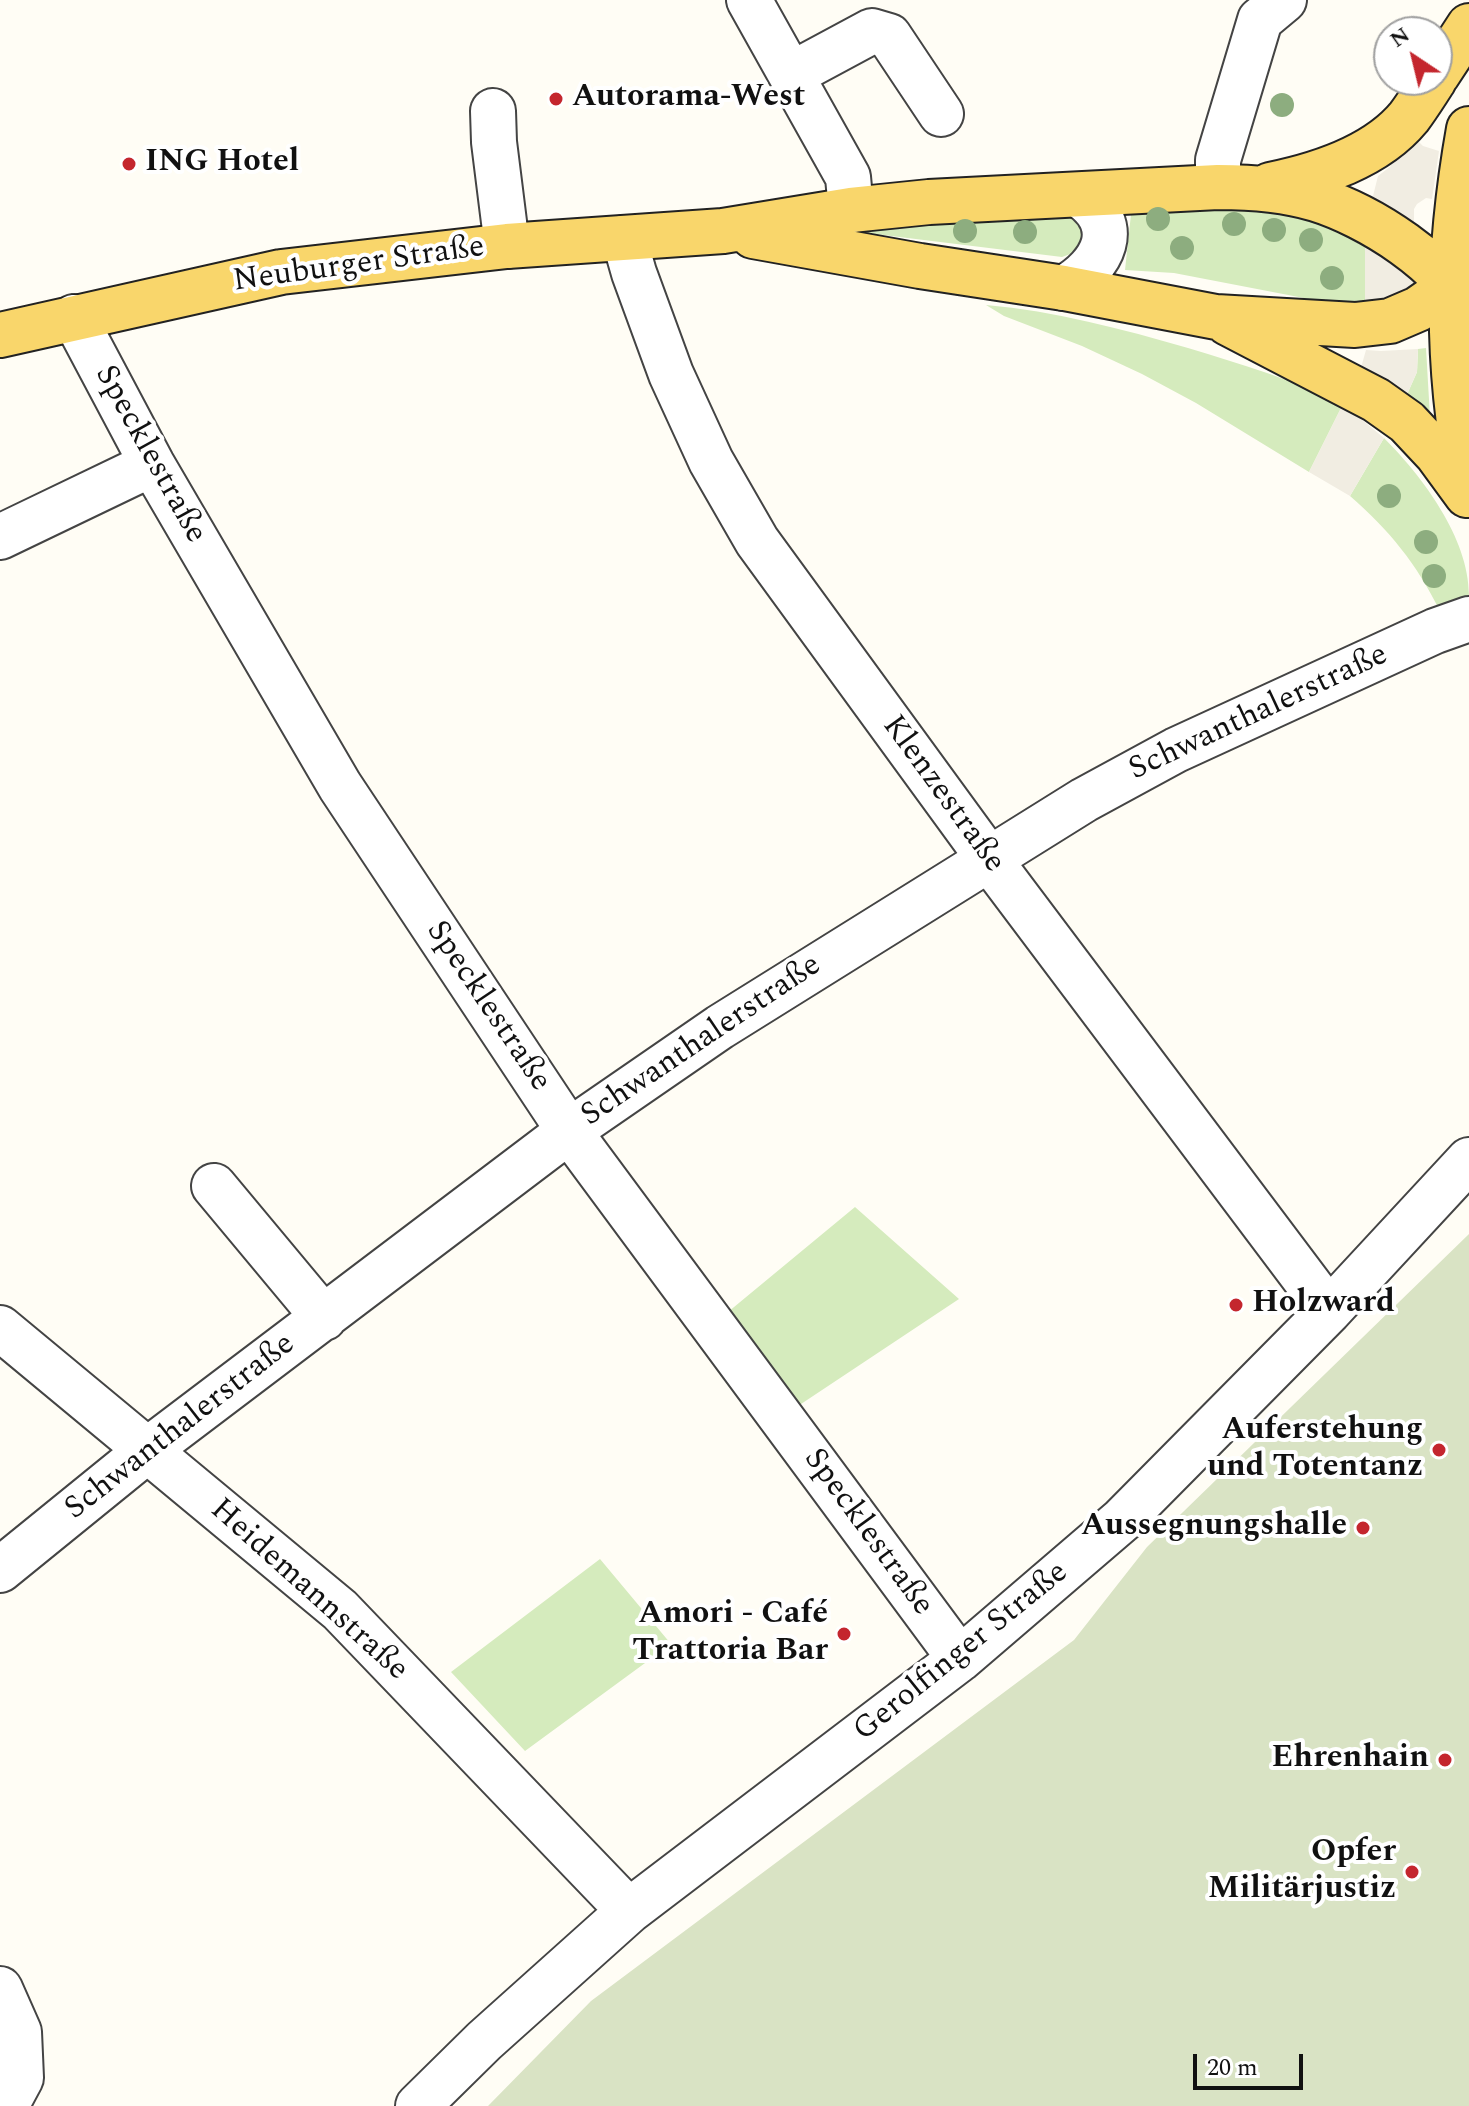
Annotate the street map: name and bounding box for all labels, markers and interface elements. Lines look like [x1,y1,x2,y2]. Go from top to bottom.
north arrow [1373,16,1453,96]
text: N [1383,19,1417,56]
place label: Autorama-West [572,80,805,118]
marker: Autorama-West [547,90,565,108]
place label: ING Hotel [145,145,299,183]
marker: ING Hotel [120,155,138,173]
street label: Neuburger Straße [231,229,487,303]
street label: Specklestraße [84,359,214,551]
street label: Schwanthalerstraße [1123,637,1395,791]
street label: Klenzestraße [872,709,1012,881]
street label: Specklestraße [416,915,558,1099]
street label: Schwanthalerstraße [575,947,829,1137]
place label: Holzward [1252,1286,1395,1324]
marker: Holzward [1227,1296,1245,1314]
street label: Schwanthalerstraße [58,1326,304,1530]
place label: Auferstehung und Totentanz [1207,1413,1423,1488]
marker: Auferstehung und Totentanz [1430,1441,1448,1459]
street label: Specklestraße [794,1442,940,1624]
street label: Heidemannstraße [201,1492,415,1690]
place label: Aussegnungshalle [1081,1509,1347,1547]
marker: Aussegnungshalle [1354,1519,1372,1537]
street label: Gerolfinger Straße [847,1555,1077,1751]
place label: Amori - Café Trattoria Bar [632,1597,828,1672]
marker: Amori - Café Trattoria Bar [835,1625,853,1643]
place label: Ehrenhain [1272,1741,1429,1779]
marker: Ehrenhain [1436,1751,1454,1769]
place label: Opfer Militärjustiz [1208,1835,1396,1910]
marker: Opfer Militärjustiz [1403,1863,1421,1881]
scale bar [1197,2038,1307,2088]
text: 20 m [1207,2050,1258,2086]

